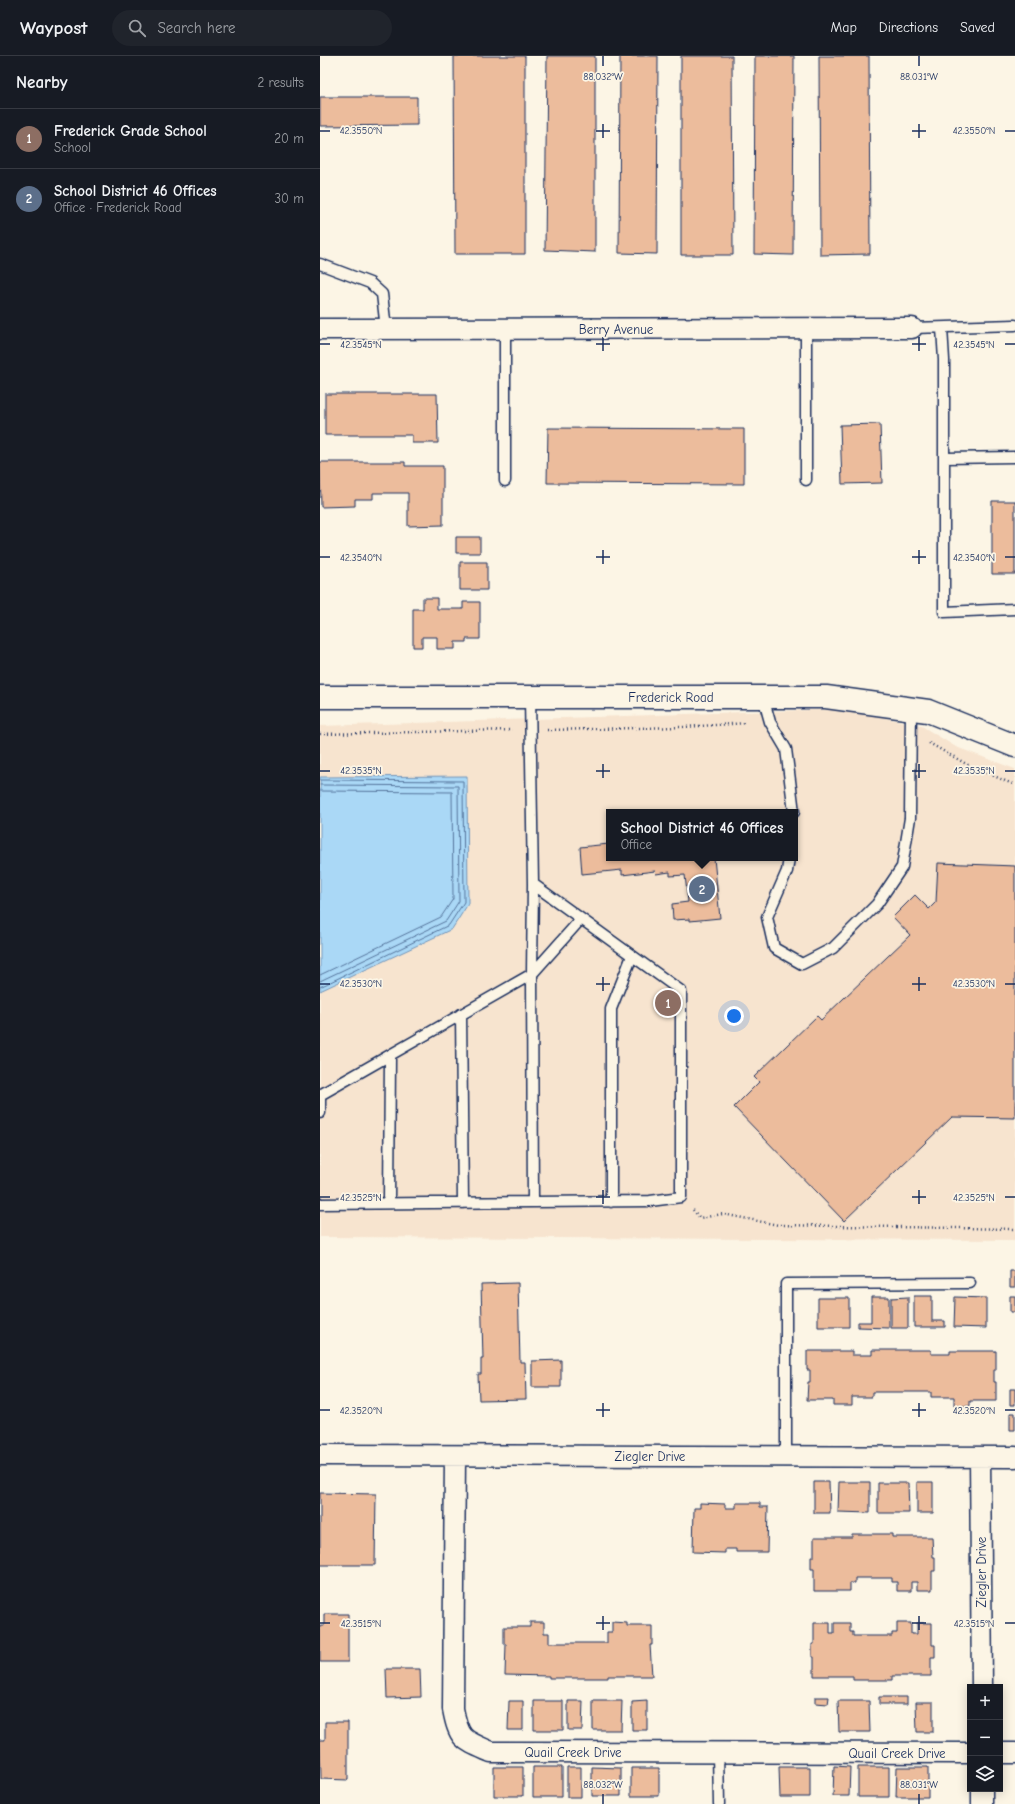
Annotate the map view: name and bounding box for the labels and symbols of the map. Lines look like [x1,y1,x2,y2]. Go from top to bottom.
text: 88.032°W [583,71,623,83]
text: 88.031°W [900,71,938,83]
text: 42.3550°N [340,125,382,137]
text: 42.3550°N [953,125,995,137]
street label: Berry Avenue [579,322,654,337]
text: 42.3545°N [340,339,382,351]
text: 42.3545°N [953,339,995,351]
text: 42.3540°N [340,552,382,564]
text: 42.3540°N [953,552,995,564]
street label: Frederick Road [628,690,714,705]
text: 42.3535°N [340,765,382,777]
text: 42.3535°N [953,765,995,777]
pin: 2 [689,874,715,904]
text: 42.3530°N [340,978,382,990]
text: 42.3530°N [953,978,995,990]
pin: 1 [655,988,681,1018]
your location [724,1006,744,1026]
text: 42.3525°N [340,1192,382,1204]
text: 42.3525°N [953,1192,995,1204]
text: 42.3520°N [340,1405,382,1417]
text: 42.3520°N [953,1405,995,1417]
street label: Ziegler Drive [615,1449,686,1464]
street label: Ziegler Drive [974,1536,989,1607]
text: 42.3515°N [341,1618,381,1630]
text: 42.3515°N [954,1618,994,1630]
street label: Quail Creek Drive [524,1745,622,1760]
street label: Quail Creek Drive [848,1746,946,1761]
text: 88.032°W [583,1779,623,1791]
text: 88.031°W [900,1779,938,1791]

